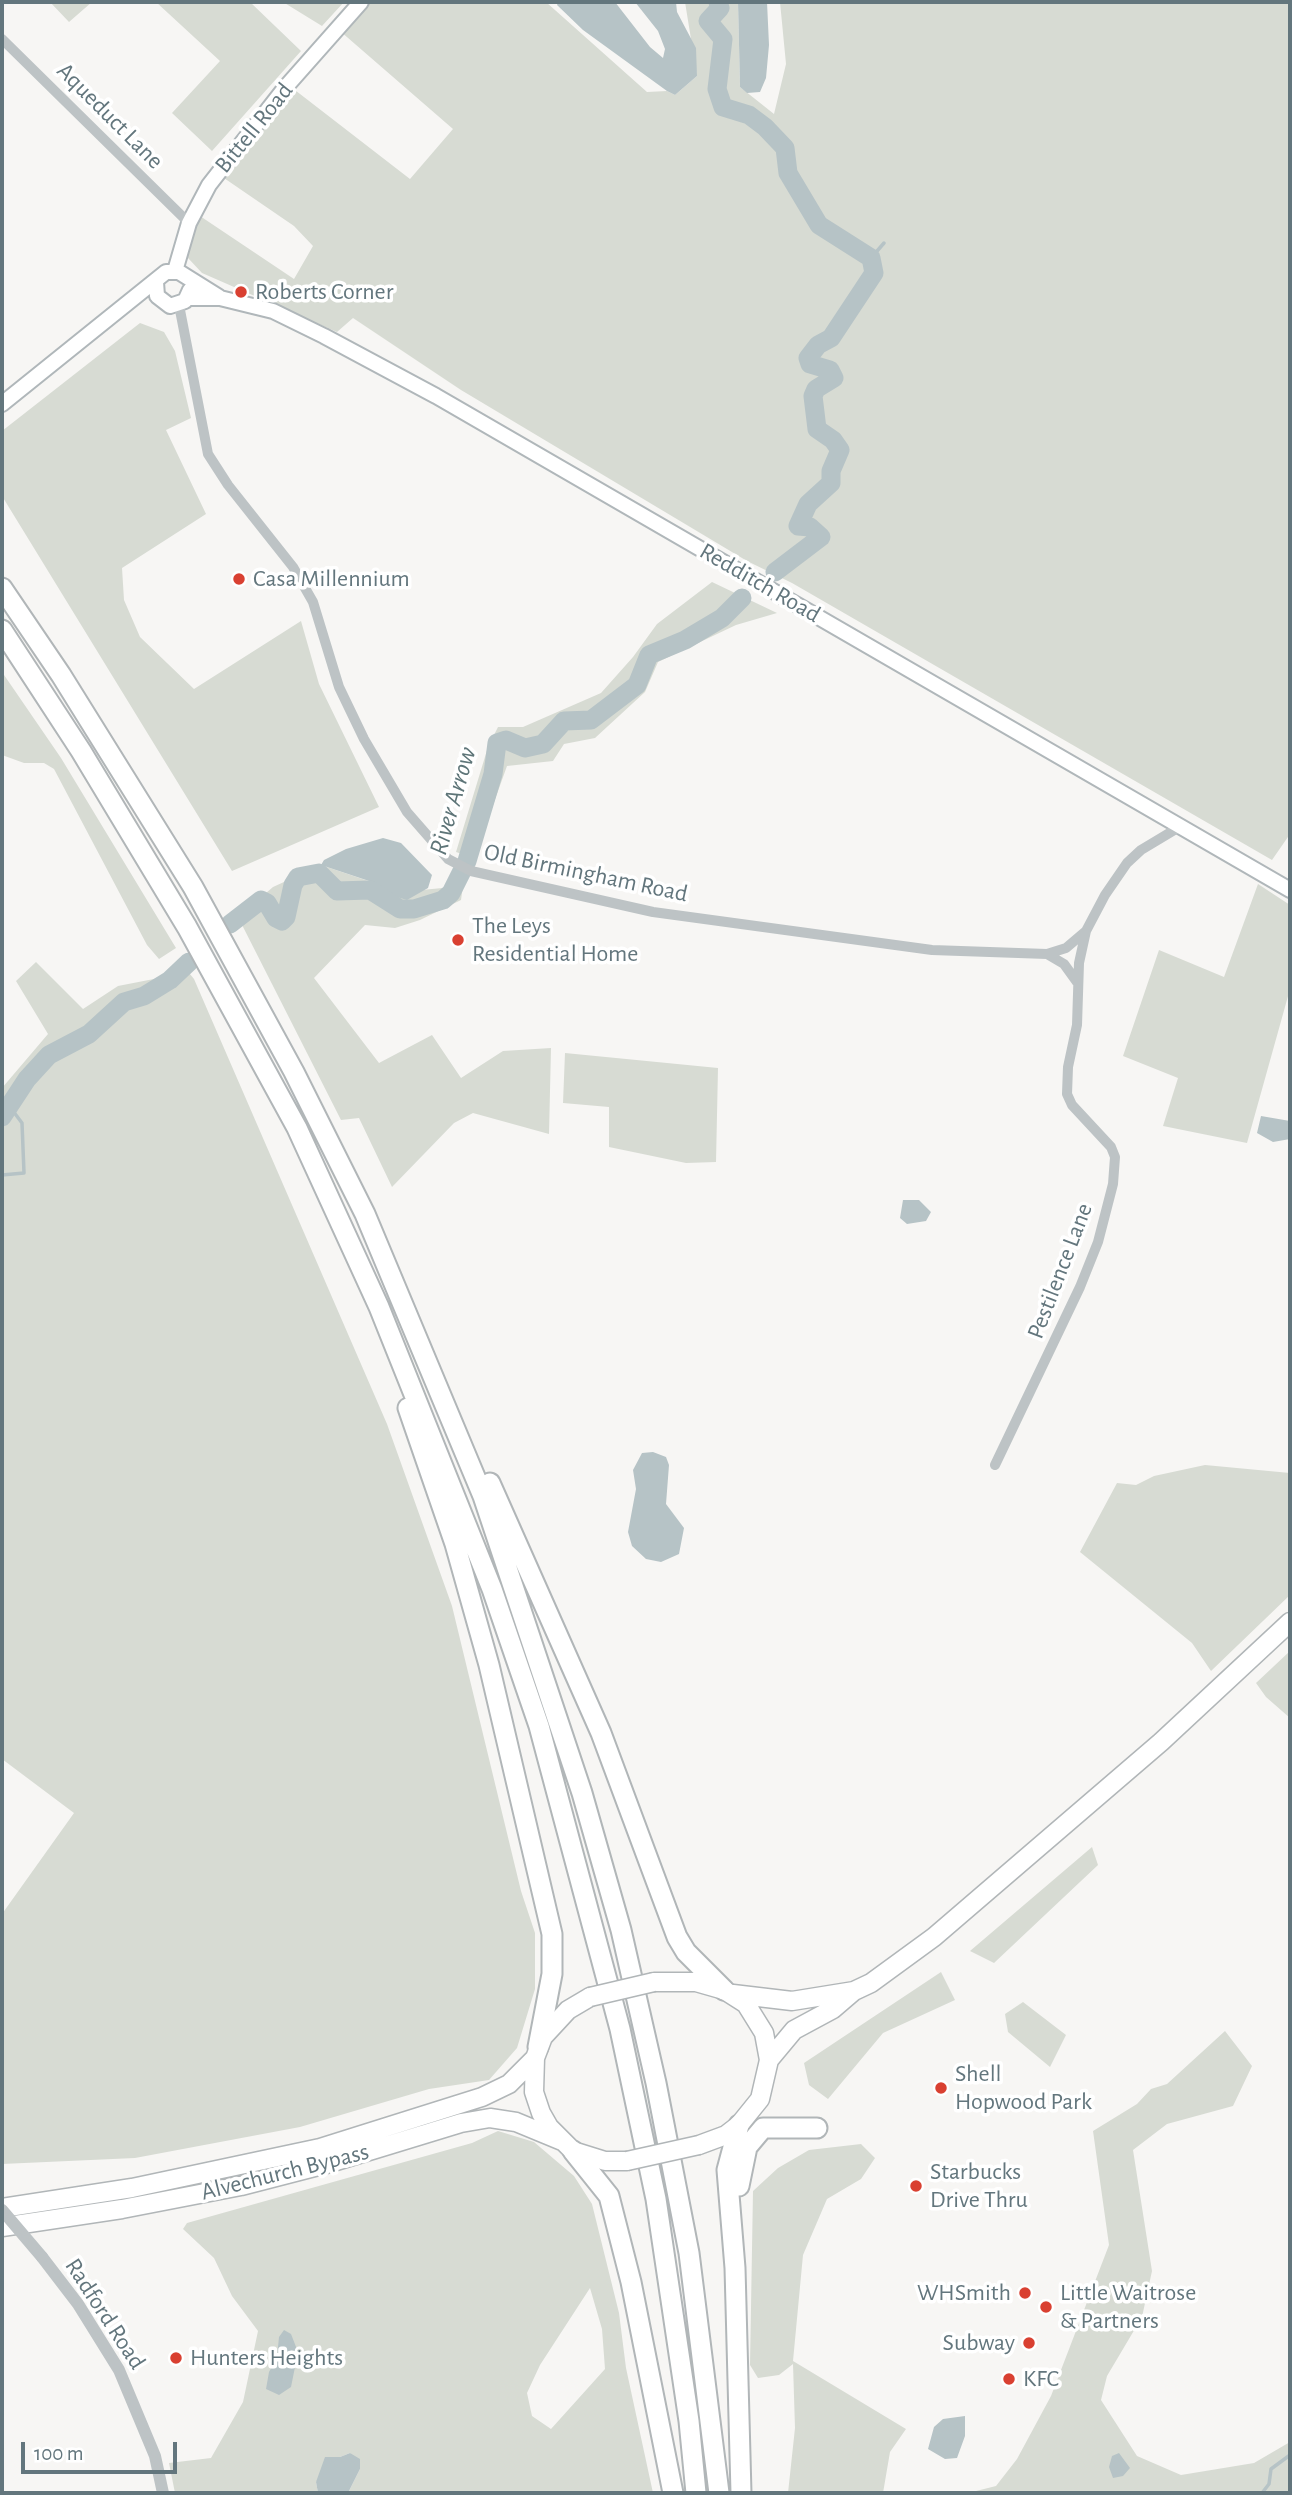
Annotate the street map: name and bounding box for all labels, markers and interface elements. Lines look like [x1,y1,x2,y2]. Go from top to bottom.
street label: Aqueduct Lane [51,57,169,175]
street label: Bittell Road [209,77,299,179]
place label: Roberts Corner [255,278,393,306]
marker: Roberts Corner [233,284,249,300]
street label: Redditch Road [694,537,826,629]
place label: Casa Millennium [253,565,410,593]
marker: Casa Millennium [231,571,247,587]
water label: River Arrow [423,743,483,859]
street label: Old Birmingham Road [482,837,690,909]
place label: The Leys Residential Home [472,912,638,968]
marker: The Leys Residential Home [450,932,466,948]
street label: Pestilence Lane [1021,1199,1099,1343]
place label: Shell Hopwood Park [955,2060,1092,2116]
marker: Shell Hopwood Park [933,2080,949,2096]
street label: Alvechurch Bypass [198,2137,372,2207]
place label: Starbucks Drive Thru [930,2158,1028,2214]
marker: Starbucks Drive Thru [908,2178,924,2194]
street label: Radford Road [58,2253,152,2375]
place label: WHSmith [917,2279,1011,2307]
place label: Little Waitrose & Partners [1060,2279,1196,2335]
marker: WHSmith [1017,2285,1033,2301]
marker: Little Waitrose & Partners [1038,2299,1054,2315]
place label: Subway [943,2329,1015,2357]
marker: Subway [1021,2335,1037,2351]
place label: Hunters Heights [190,2344,343,2372]
marker: Hunters Heights [168,2350,184,2366]
place label: KFC [1023,2365,1059,2393]
marker: KFC [1001,2371,1017,2387]
scale bar [24,2428,180,2472]
text: 100 m [34,2443,84,2464]

